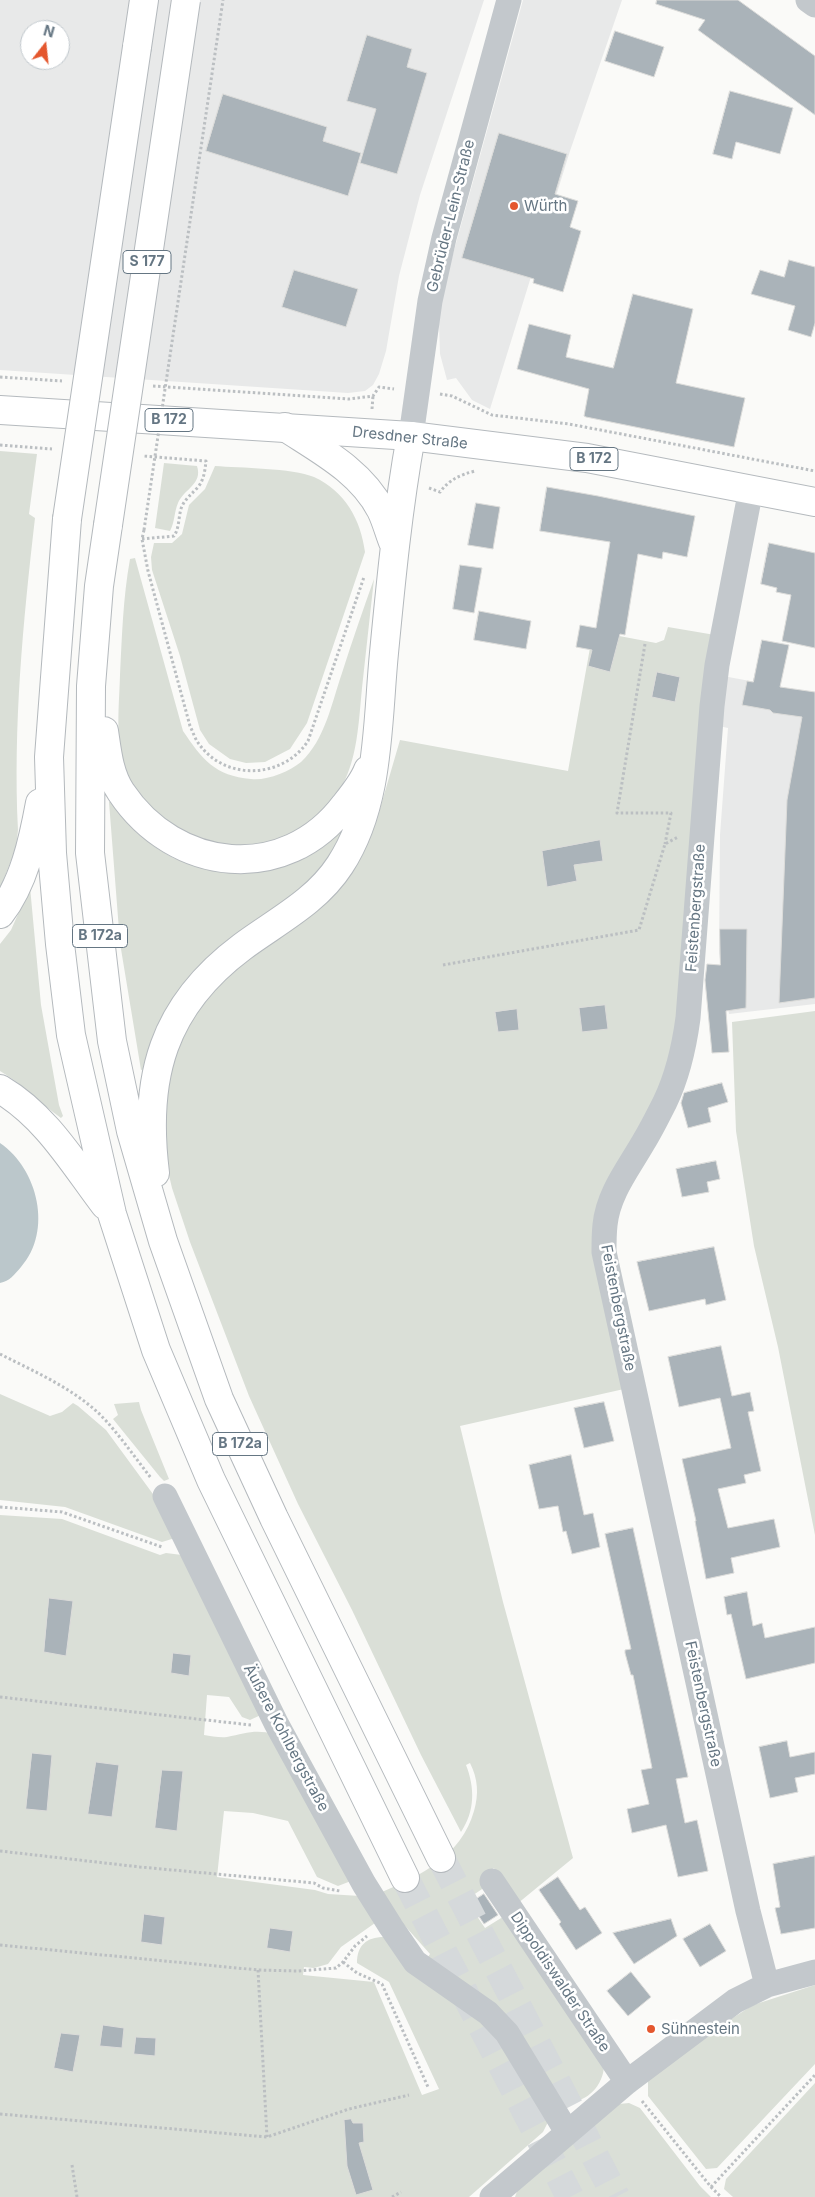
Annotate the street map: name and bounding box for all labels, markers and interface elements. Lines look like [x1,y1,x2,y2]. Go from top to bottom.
north arrow [20,20,70,70]
text: N [42,21,56,41]
street label: Gebrüder-Lein-Straße [423,138,479,294]
place label: Würth [524,197,567,215]
marker: Würth [508,200,520,212]
road number: S 177 [123,250,171,274]
road number: B 172 [145,408,193,432]
street label: Dresdner Straße [351,423,469,453]
road number: B 172 [570,448,618,470]
street label: Feistenbergstraße [683,843,709,973]
road number: B 172a [72,924,128,948]
street label: Feistenbergstraße [597,1243,639,1373]
road number: B 172a [212,1432,268,1456]
street label: Feistenbergstraße [681,1639,725,1769]
street label: Äußere Kohlbergstraße [240,1661,332,1815]
street label: Dippoldiswalder Straße [506,1909,614,2055]
place label: Sühnestein [661,2020,740,2038]
marker: Sühnestein [645,2023,657,2035]

